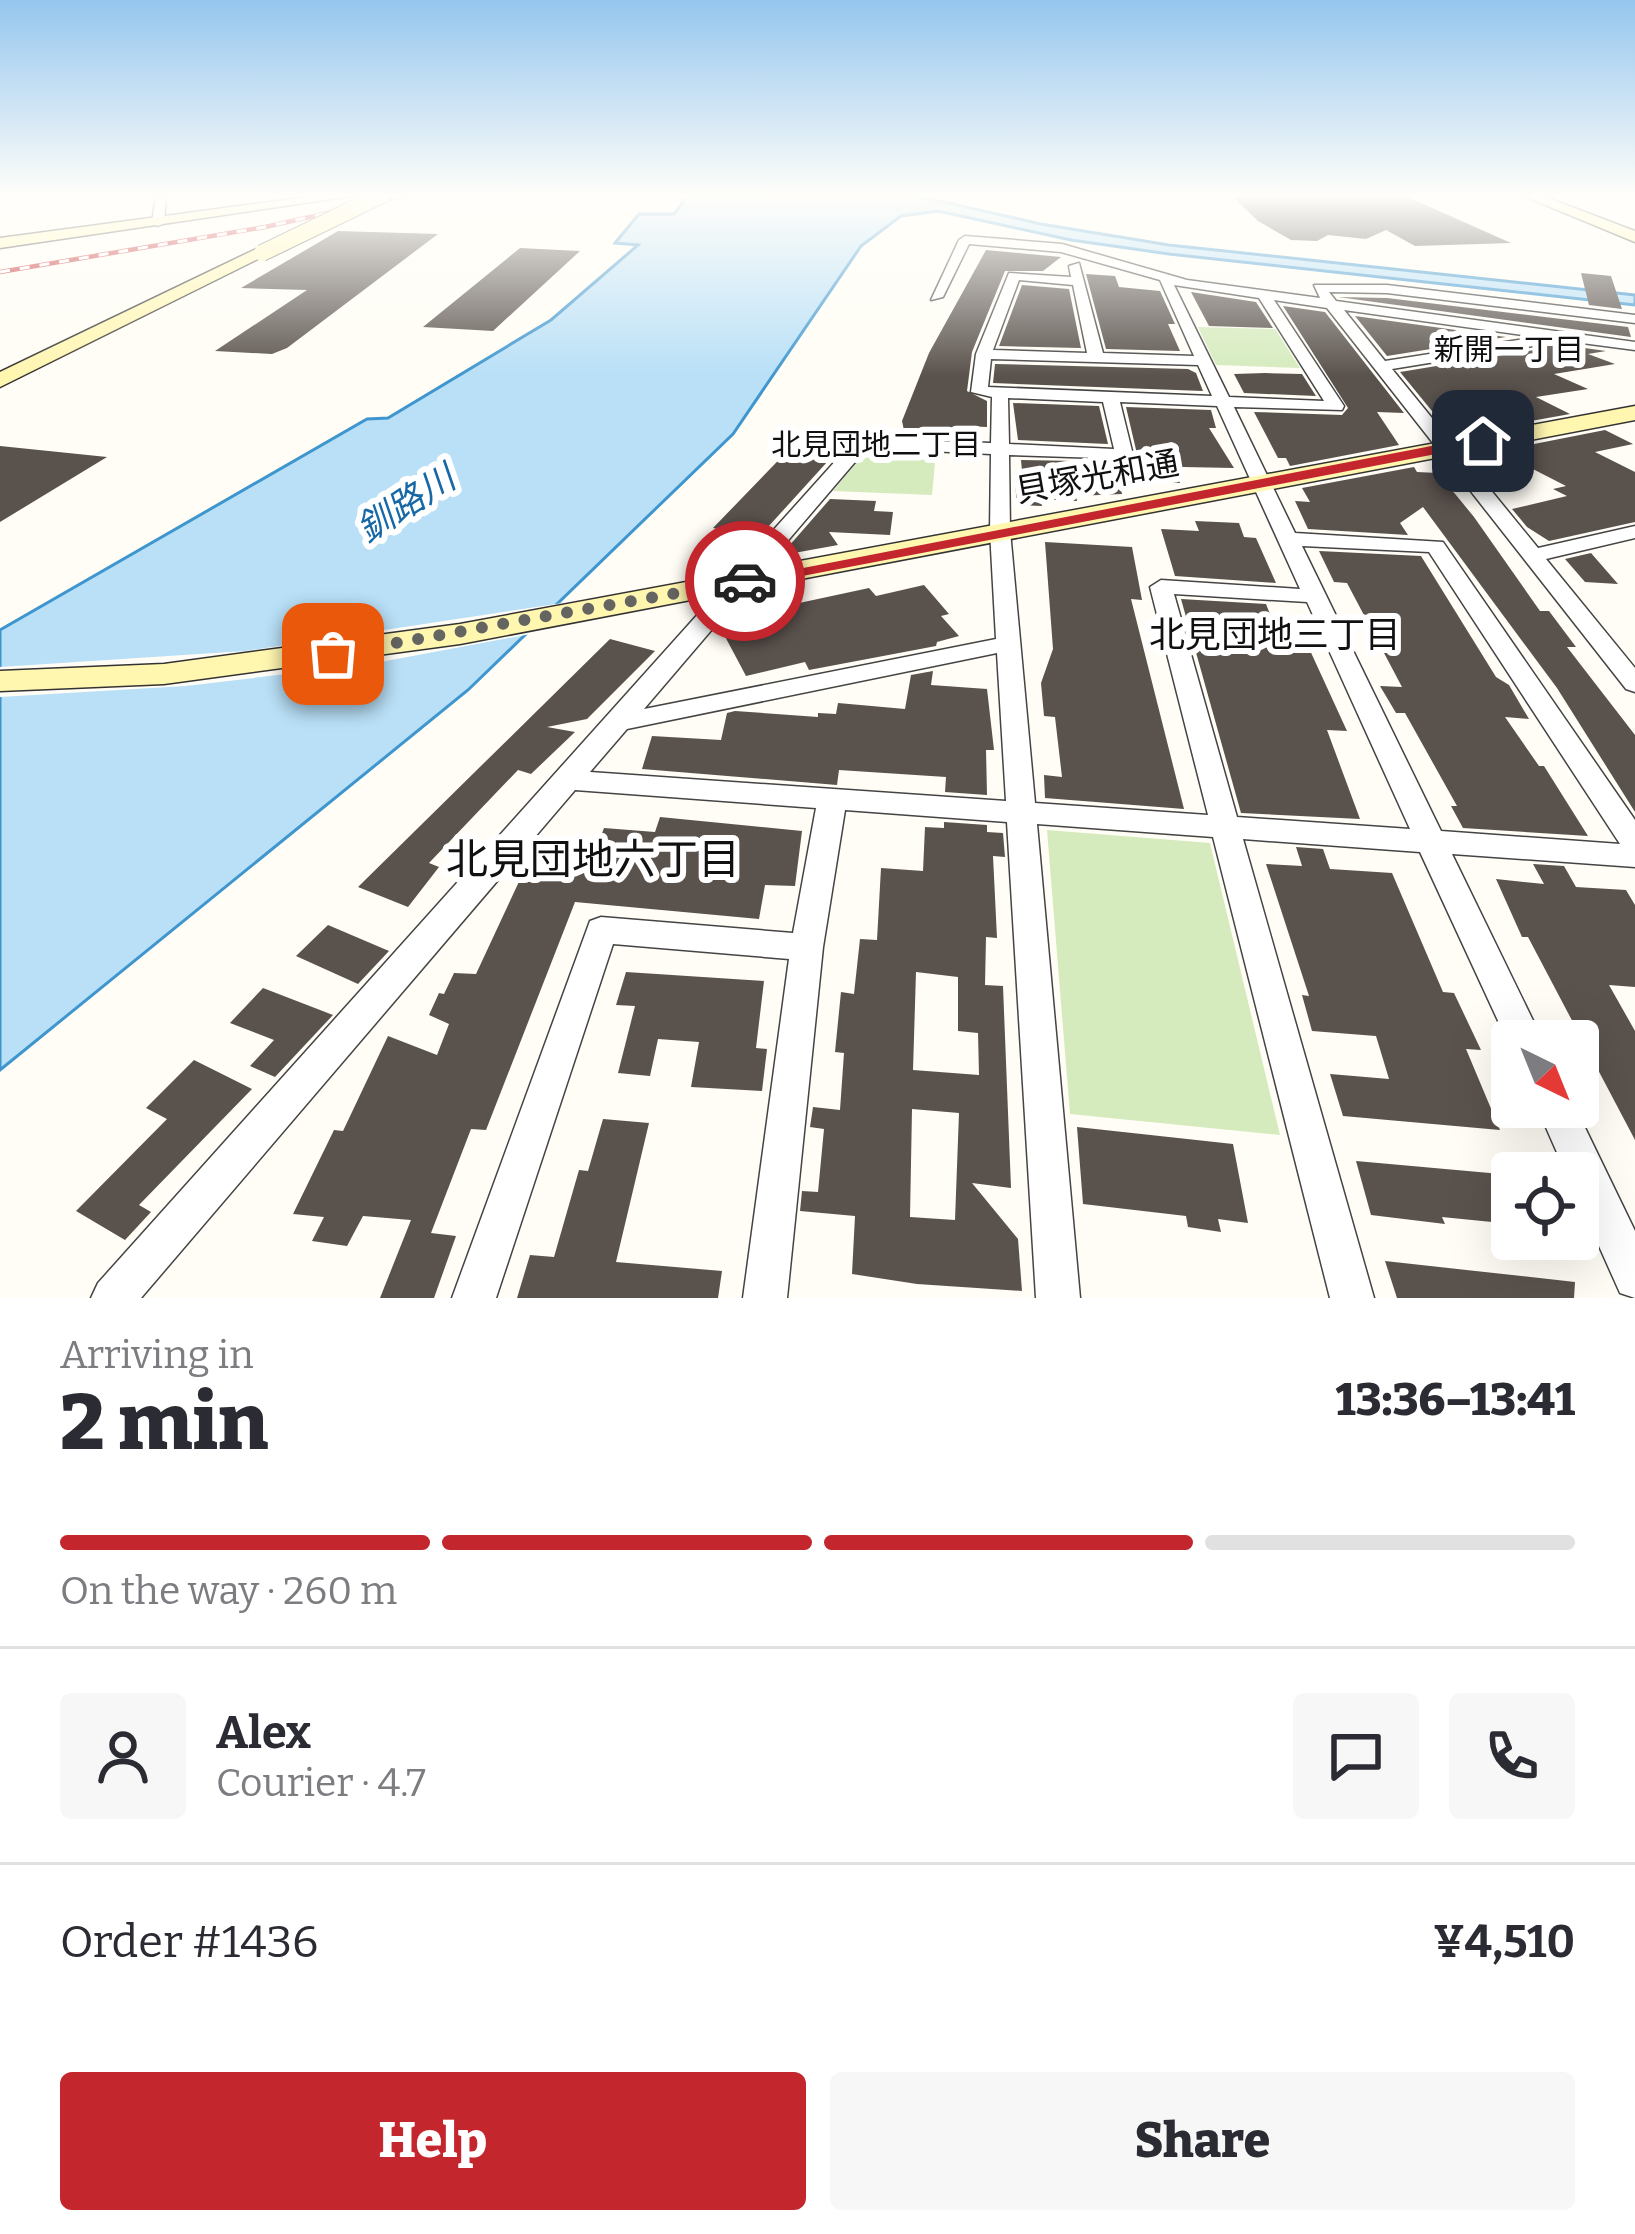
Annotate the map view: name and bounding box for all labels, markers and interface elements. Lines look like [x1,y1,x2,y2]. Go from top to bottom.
district label: 新開一丁目 [1434,332,1584,368]
pin [1432,390,1534,492]
icon: home [1450,408,1516,474]
district label: 北見団地二丁目 [771,427,981,463]
street label: 貝塚光和通 [1012,443,1182,511]
water label: 釧路川 [349,454,467,552]
courier [685,521,805,641]
icon: car [712,548,778,614]
pin [282,603,384,705]
district label: 北見団地三丁目 [1149,613,1401,657]
icon: bag [300,621,366,687]
district label: 北見団地六丁目 [446,835,740,885]
north arrow [1491,1020,1599,1128]
map controls [1491,1020,1599,1260]
button: locate [1491,1152,1599,1260]
text: Arriving in [60,1332,254,1378]
text: 13:36–13:41 [1336,1373,1575,1427]
text: 2 min [60,1376,269,1470]
text: On the way · 260 m [60,1568,397,1614]
button: person [60,1693,186,1819]
button: chat [1293,1693,1419,1819]
button: phone [1449,1693,1575,1819]
text: Alex [216,1706,311,1760]
text: Courier · 4.7 [216,1760,426,1806]
text: Order #1436 [60,1915,319,1969]
text: ¥4,510 [1433,1915,1575,1969]
button: Help [60,2072,806,2210]
button: Share [830,2072,1575,2210]

